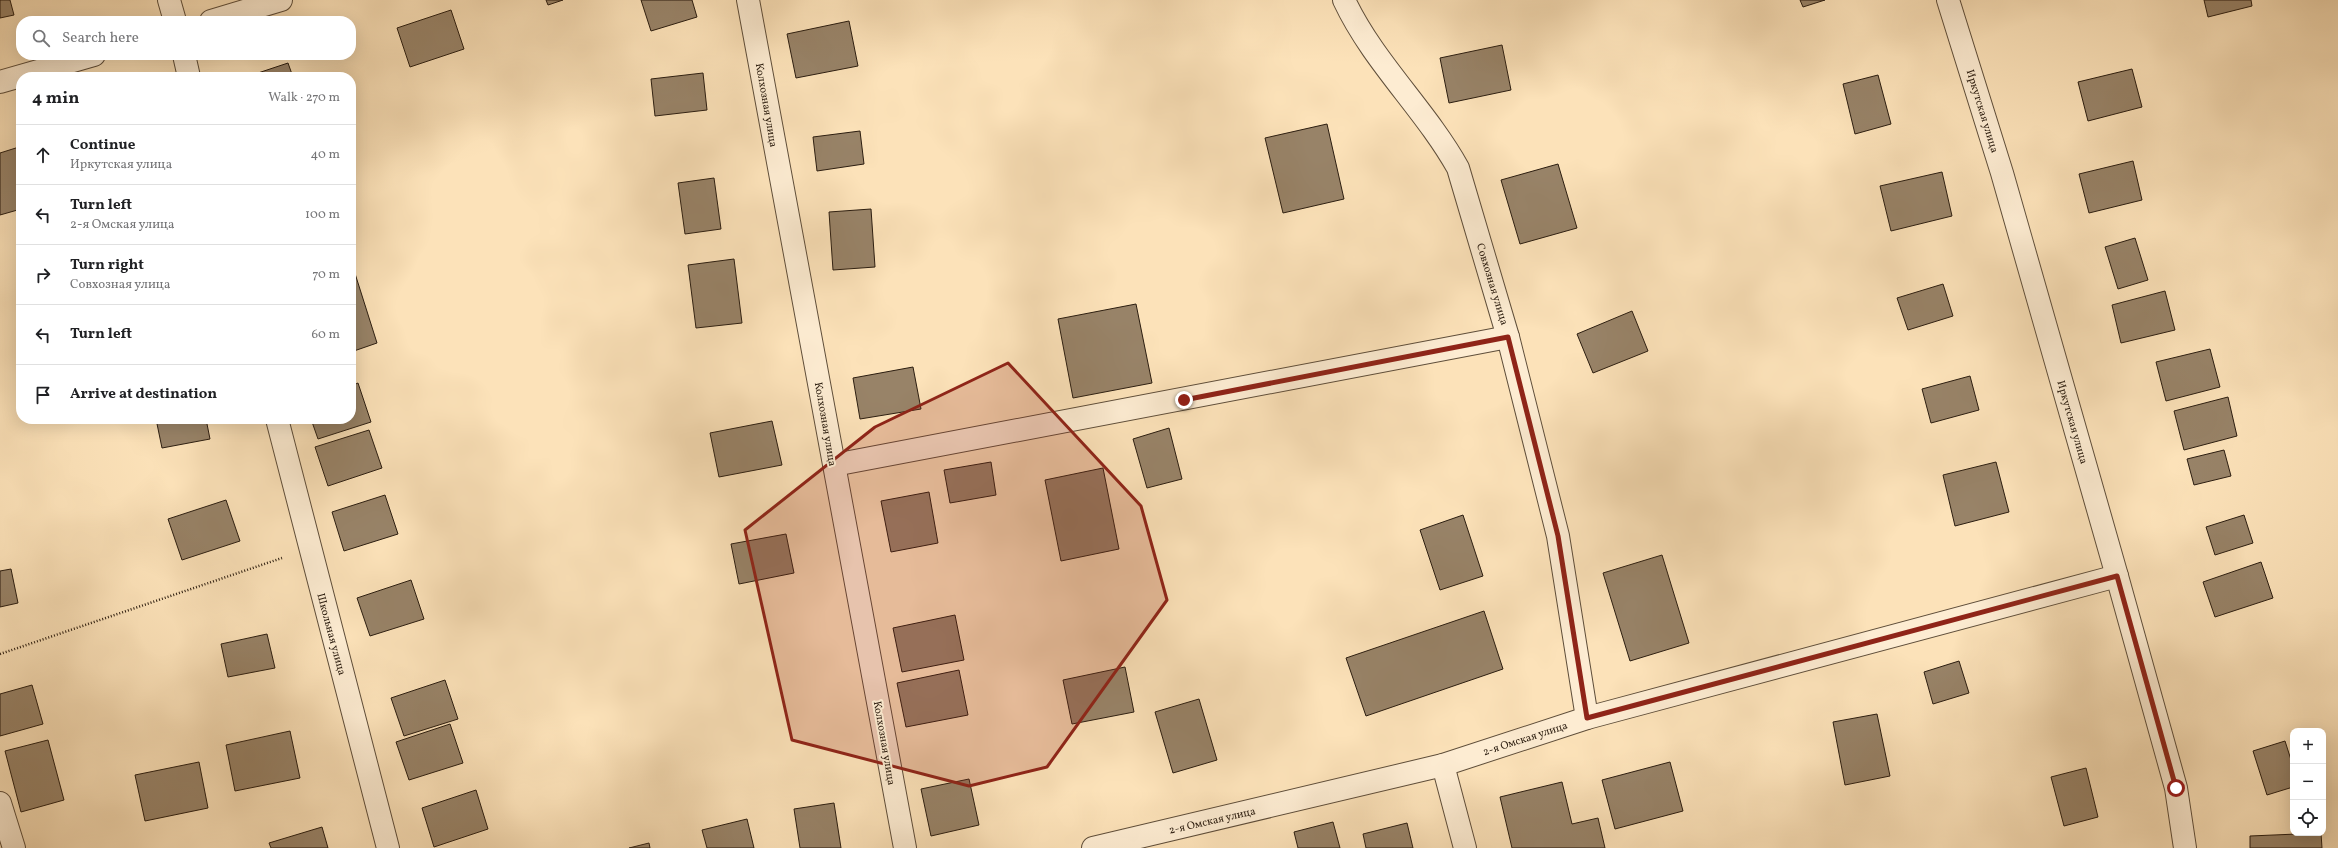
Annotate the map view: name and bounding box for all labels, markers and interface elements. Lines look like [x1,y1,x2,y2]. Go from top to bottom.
search box [16,16,356,60]
icon: search [30,27,52,49]
text: Search here [62,28,139,49]
street label: Колхозная улица [751,62,780,149]
street label: Иркутская улица [1962,68,2002,155]
text: 4 min [32,87,79,110]
text: Walk · 270 m [268,89,340,107]
text: Continue [70,135,135,156]
icon: ahead [32,144,54,166]
text: 40 m [311,146,340,164]
text: Иркутская улица [70,156,172,174]
text: Turn left [70,195,132,216]
icon: left [32,204,54,226]
text: 100 m [305,206,340,224]
text: 2-я Омская улица [70,216,175,234]
street label: Совхозная улица [1472,242,1511,328]
text: Turn right [70,255,144,276]
icon: right [32,264,54,286]
text: 70 m [312,266,340,284]
text: Совхозная улица [70,276,170,294]
icon: left [32,324,54,346]
text: Turn left [70,324,132,345]
text: 60 m [312,326,340,344]
street label: Иркутская улица [2052,379,2091,466]
street label: Колхозная улица [810,381,839,468]
icon: arrive [32,384,54,406]
text: Arrive at destination [70,384,217,405]
route end [1175,391,1193,409]
street label: Школьная улица [312,592,349,678]
street label: Колхозная улица [869,700,898,787]
street label: 2-я Омская улица [1481,718,1570,760]
map controls [2290,728,2326,836]
button: + [2290,728,2326,764]
button: − [2290,764,2326,800]
route start [2167,779,2185,797]
button: locate [2290,800,2326,836]
street label: 2-я Омская улица [1168,804,1258,839]

